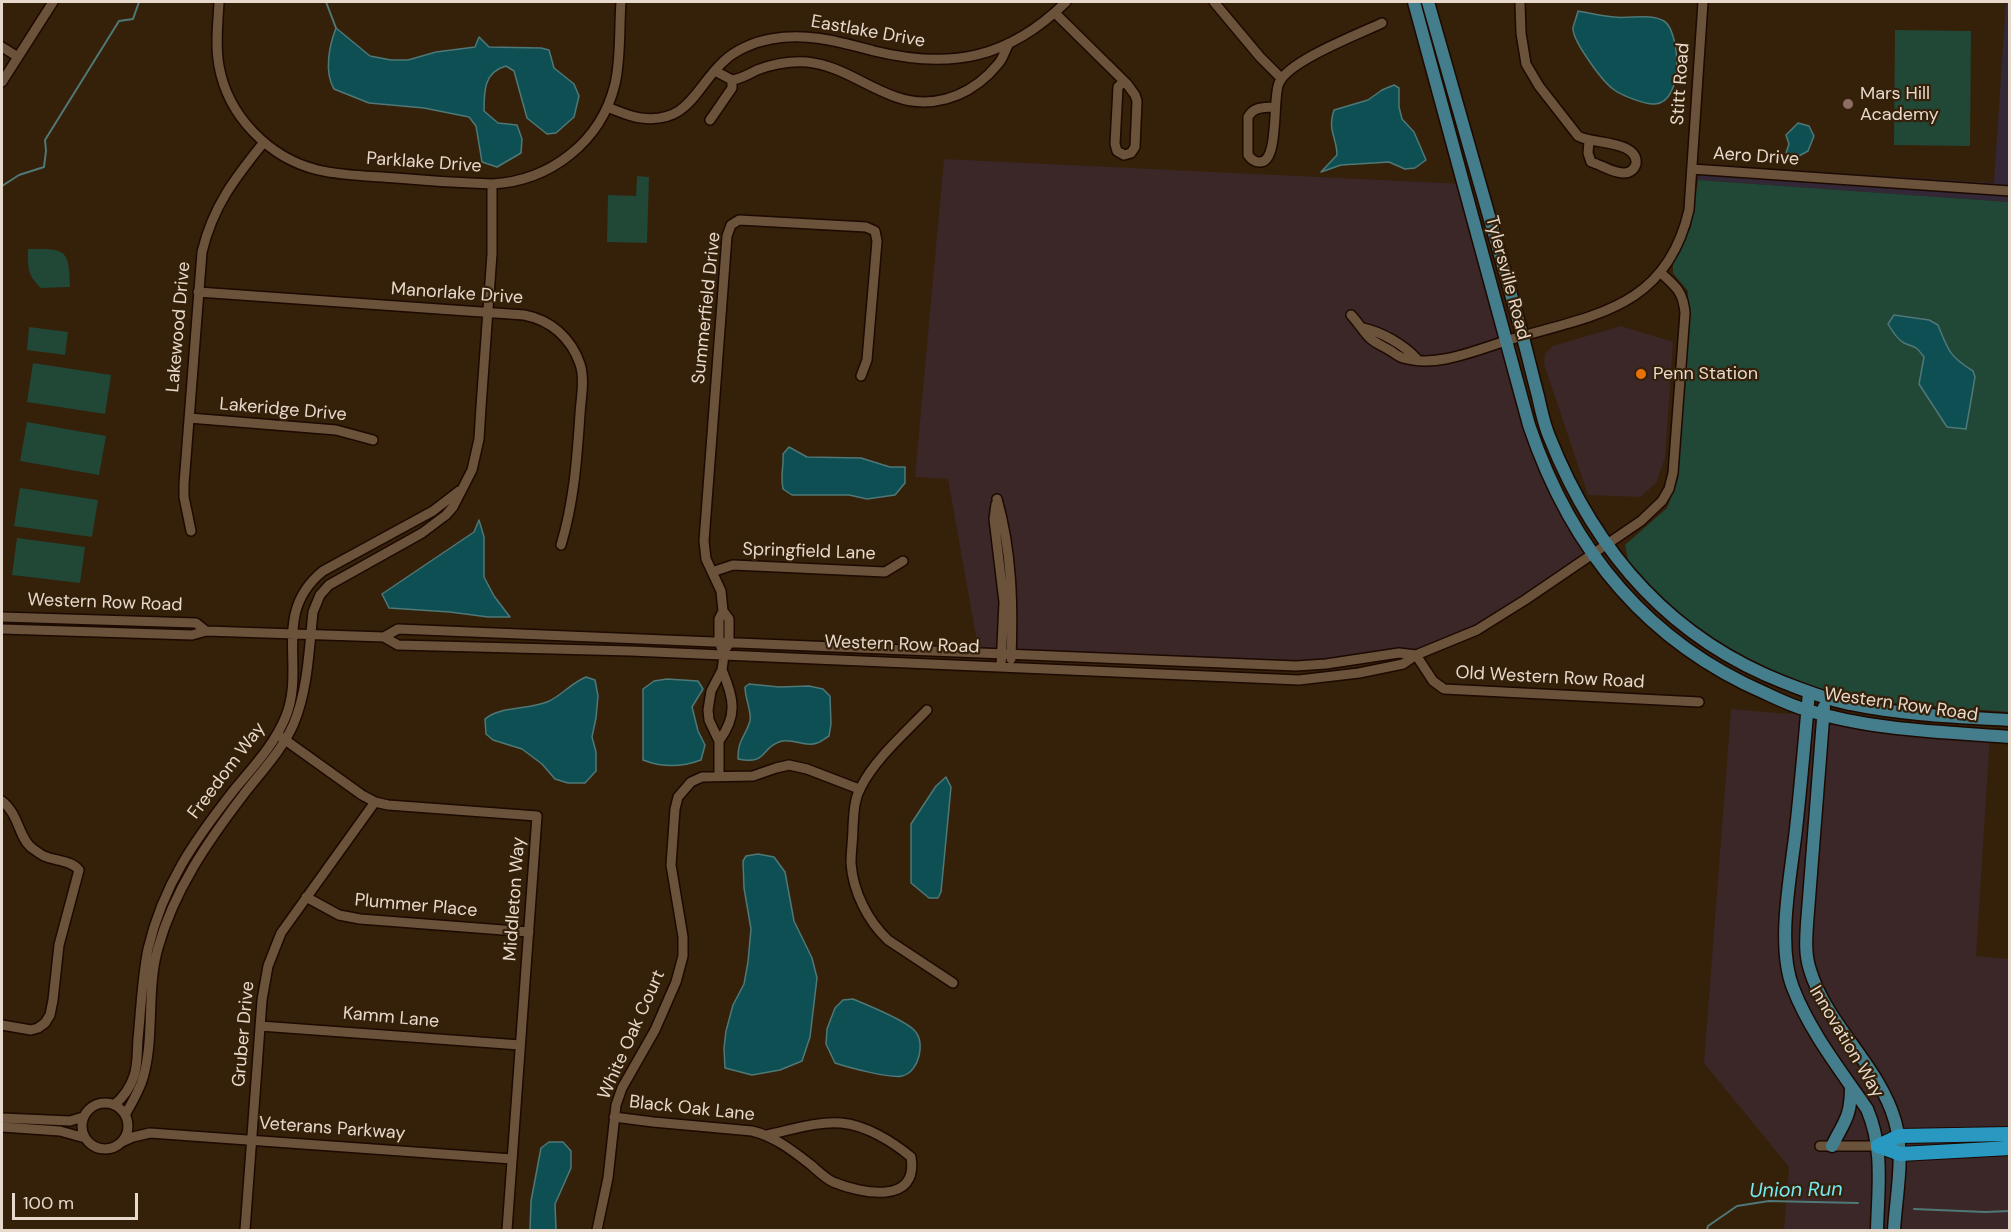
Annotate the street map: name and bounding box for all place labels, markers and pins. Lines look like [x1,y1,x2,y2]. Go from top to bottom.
place label: Mars Hill Academy [1860,83,1939,125]
marker: Mars Hill Academy [1841,97,1855,111]
place label: Penn Station [1653,363,1758,385]
marker: Penn Station [1634,367,1648,381]

